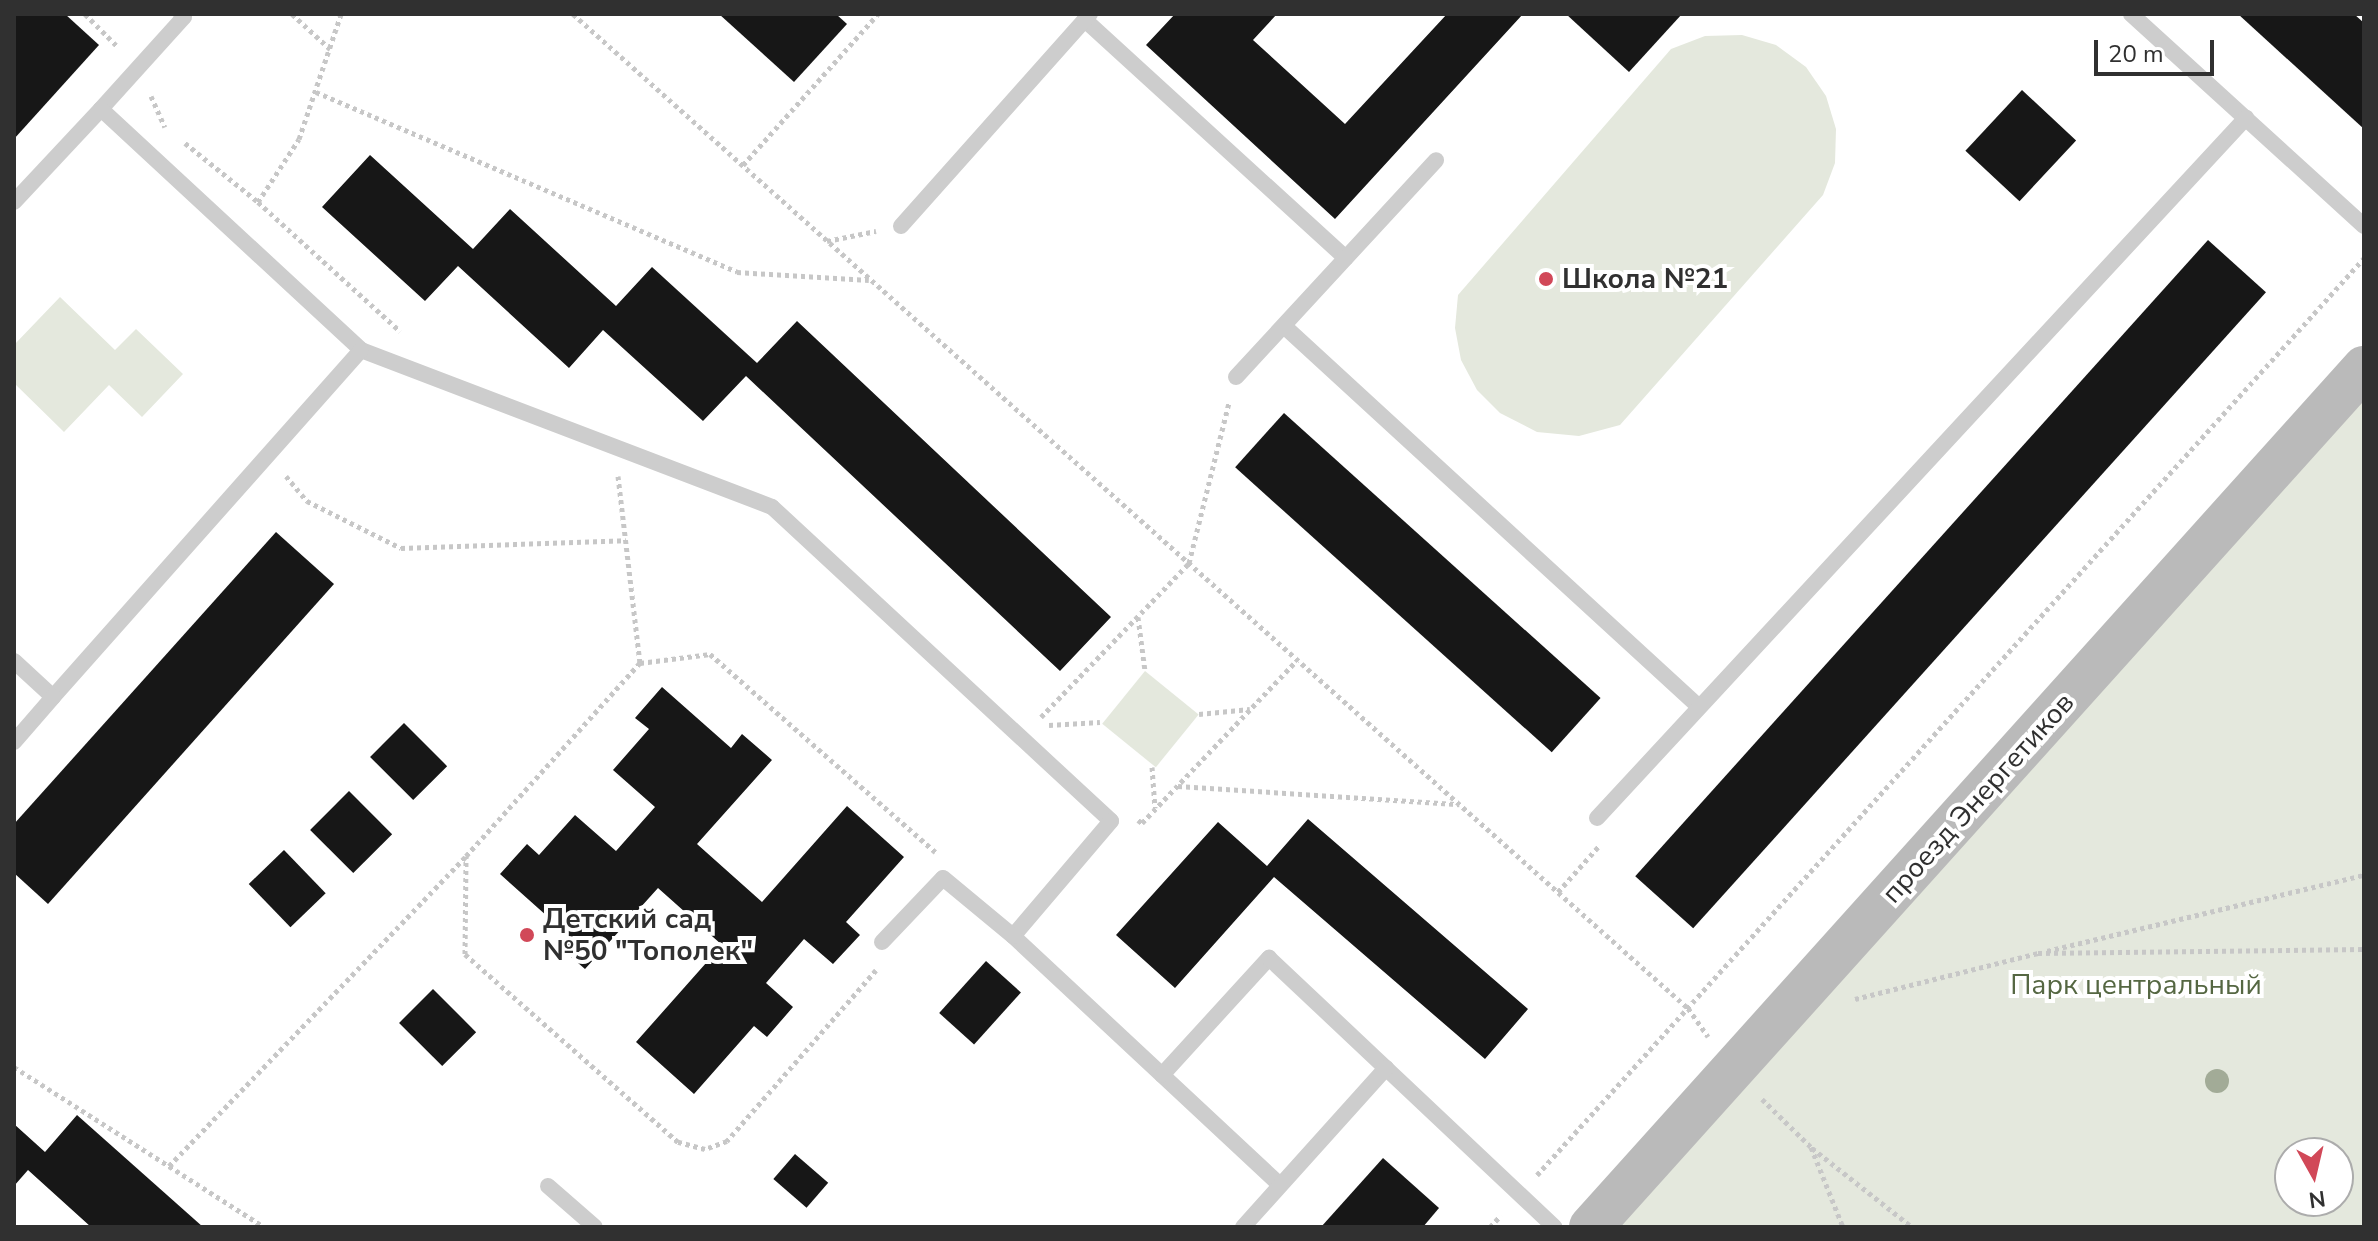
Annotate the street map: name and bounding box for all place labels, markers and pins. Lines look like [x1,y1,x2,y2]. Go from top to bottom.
place label: Школа №21 [1562,262,1728,296]
marker: Школа №21 [1537,270,1555,288]
place label: Детский сад №50 "Тополек" [543,902,753,968]
marker: Детский сад №50 "Тополек" [518,926,536,944]

